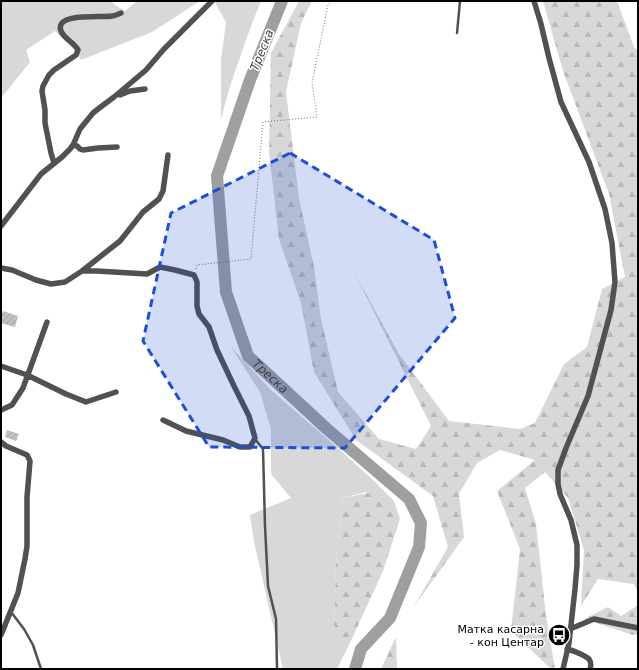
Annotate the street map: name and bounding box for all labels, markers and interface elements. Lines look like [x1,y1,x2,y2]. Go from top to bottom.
water label: Треска [247,27,277,73]
water label: Треска [249,357,291,396]
bus stop icon: Матка касарна - кон Центар [546,622,572,648]
place label: Матка касарна - кон Центар [457,623,544,649]

